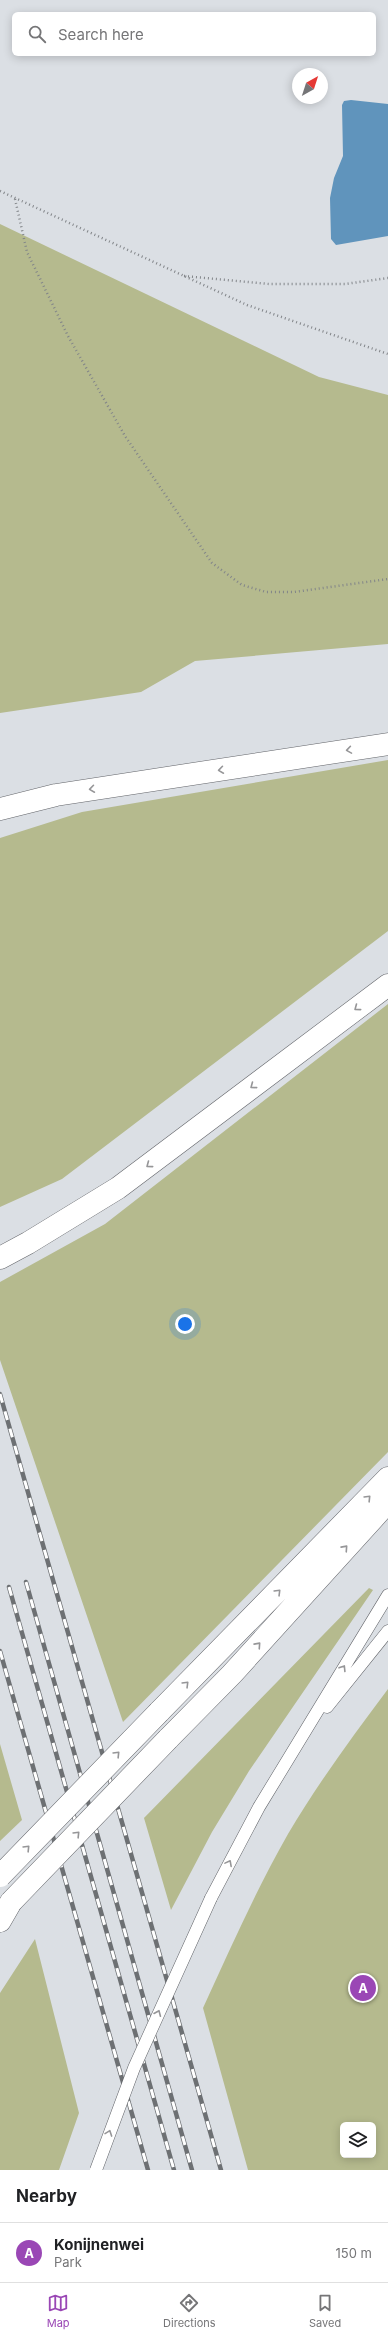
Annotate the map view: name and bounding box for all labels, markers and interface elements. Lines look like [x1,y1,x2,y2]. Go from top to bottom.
search box [12,12,376,56]
icon: search [26,23,48,45]
text: Search here [58,25,144,44]
north arrow [292,68,328,104]
one-way arrow [346,745,353,754]
one-way arrow [218,765,224,774]
one-way arrow [89,784,95,793]
one-way arrow [354,1004,361,1011]
one-way arrow [250,1081,257,1088]
one-way arrow [146,1160,153,1167]
your location [175,1314,195,1334]
one-way arrow [364,1495,371,1503]
one-way arrow [340,1546,347,1553]
one-way arrow [273,1589,281,1597]
one-way arrow [253,1642,260,1650]
one-way arrow [339,1665,346,1672]
one-way arrow [181,1681,189,1689]
one-way arrow [113,1751,120,1759]
one-way arrow [72,1831,80,1839]
one-way arrow [22,1845,30,1853]
one-way arrow [224,1860,232,1868]
pin: A [350,1973,376,2003]
one-way arrow [153,2009,161,2016]
map controls [340,2122,376,2158]
button: layers [340,2122,376,2158]
one-way arrow [105,2130,113,2137]
text: Nearby [16,2186,77,2206]
text: Konijnenwei [54,2235,144,2254]
text: A [24,2245,34,2261]
text: 150 m [336,2245,372,2261]
text: Park [54,2254,82,2270]
tab: Map [47,2292,70,2330]
tab: Directions [163,2292,216,2330]
tab: Saved [309,2292,341,2330]

